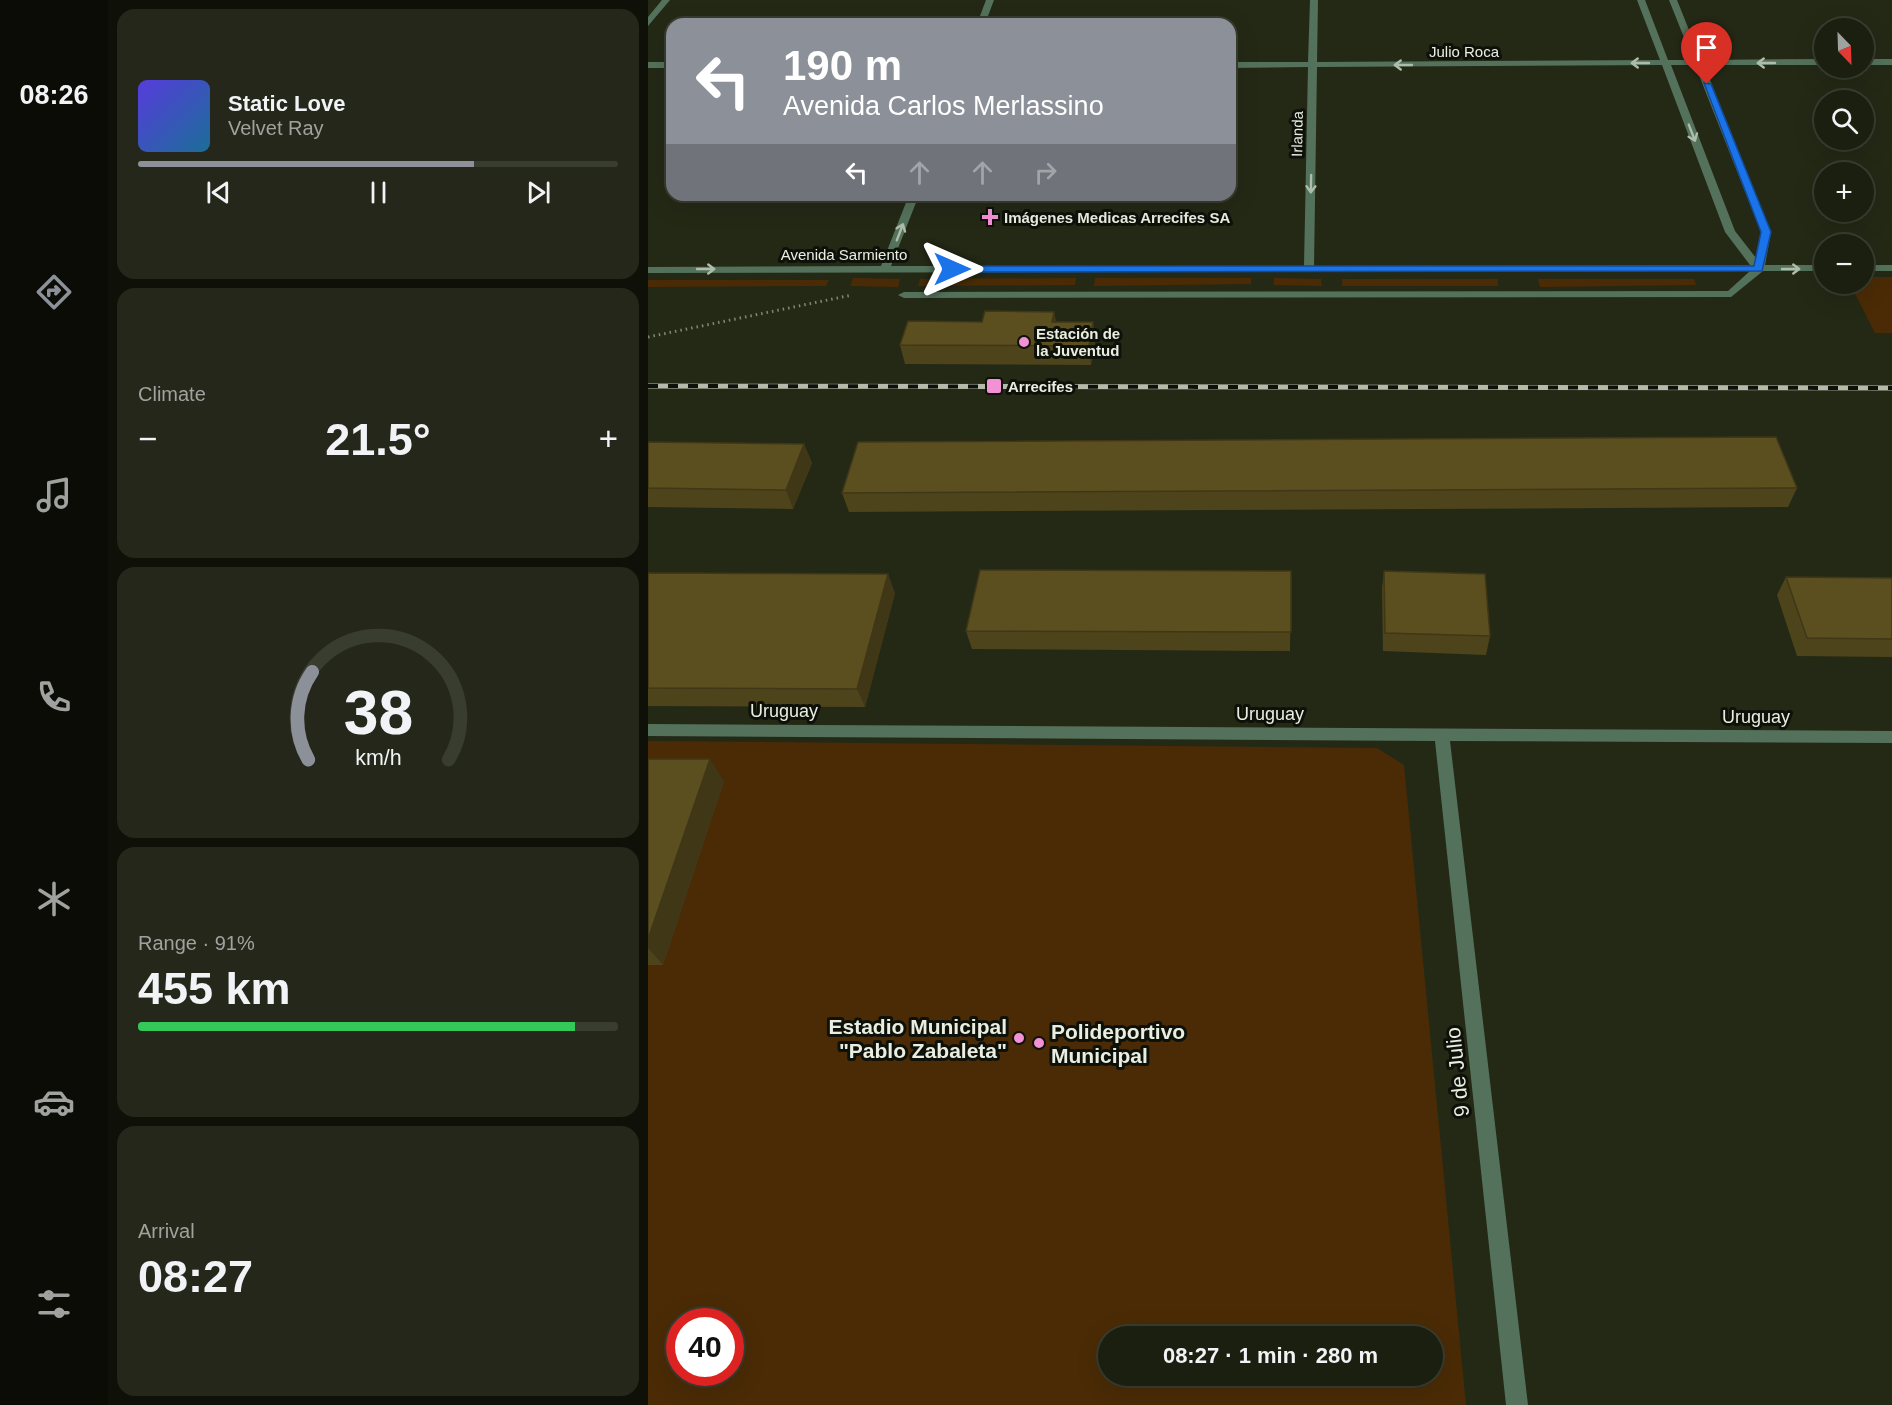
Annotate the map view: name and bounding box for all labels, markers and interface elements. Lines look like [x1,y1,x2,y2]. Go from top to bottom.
north arrow [1814,18,1874,78]
map controls [1814,18,1874,294]
pin [1681,22,1732,84]
icon: arrive [1690,31,1723,64]
icon: left [684,42,762,120]
text: 190 m [783,42,902,89]
street label: Julio Roca [1429,43,1500,60]
one-way arrow [1631,57,1651,69]
one-way arrow [1756,57,1776,69]
one-way arrow [1394,59,1414,71]
text: 08:26 [19,80,89,110]
button: search [1814,90,1874,150]
text: Static Love [228,91,345,116]
text: Avenida Carlos Merlassino [783,91,1104,121]
street label: Irlanda [1288,110,1306,157]
text: Velvet Ray [228,117,324,139]
one-way arrow [1687,123,1698,142]
icon: left [840,156,873,189]
icon: ahead [903,156,936,189]
icon: ahead [966,156,999,189]
icon: right [1029,156,1062,189]
button: + [1814,162,1874,222]
one-way arrow [1305,174,1317,194]
icon: previous [202,176,235,209]
icon: pause [362,176,395,209]
icon: next [522,176,555,209]
marker: Imágenes Medicas Arrecifes SA [981,208,999,226]
place label: Imágenes Medicas Arrecifes SA [1004,209,1230,226]
one-way arrow [895,223,906,242]
button: − [1814,234,1874,294]
position arrow [920,237,984,301]
street label: Avenida Sarmiento [781,246,907,263]
one-way arrow [696,263,716,275]
one-way arrow [1781,263,1801,275]
icon: directions [33,271,75,313]
place label: Estación de la Juventud [1036,325,1120,359]
marker: Estación de la Juventud [1017,335,1031,349]
marker: Arrecifes [985,377,1003,395]
place label: Arrecifes [1008,378,1073,395]
text: Climate [138,383,206,405]
text: 21.5° [325,414,431,465]
text: − [138,420,157,457]
text: + [599,420,618,457]
icon: music [33,474,75,516]
icon: phone [33,676,75,718]
text: 38 [343,678,413,747]
street label: Uruguay [750,701,818,721]
street label: Uruguay [1236,704,1304,724]
street label: Uruguay [1722,707,1790,727]
text: km/h [355,746,401,770]
icon: climate [33,878,75,920]
text: Range · 91% [138,932,255,954]
text: 455 km [138,963,291,1014]
place label: Estadio Municipal "Pablo Zabaleta" [828,1015,1007,1062]
place label: Polideportivo Municipal [1051,1020,1185,1067]
street label: 9 de Julio [1441,1026,1473,1118]
marker: Estadio Municipal "Pablo Zabaleta" [1012,1031,1026,1045]
marker: Polideportivo Municipal [1032,1036,1046,1050]
icon: car [33,1081,75,1123]
text: Arrival [138,1220,195,1242]
text: 08:27 [138,1251,253,1302]
icon: filters [33,1283,75,1325]
speed limit sign: 40 [666,1308,744,1386]
text: 08:27 · 1 min · 280 m [1163,1343,1378,1368]

